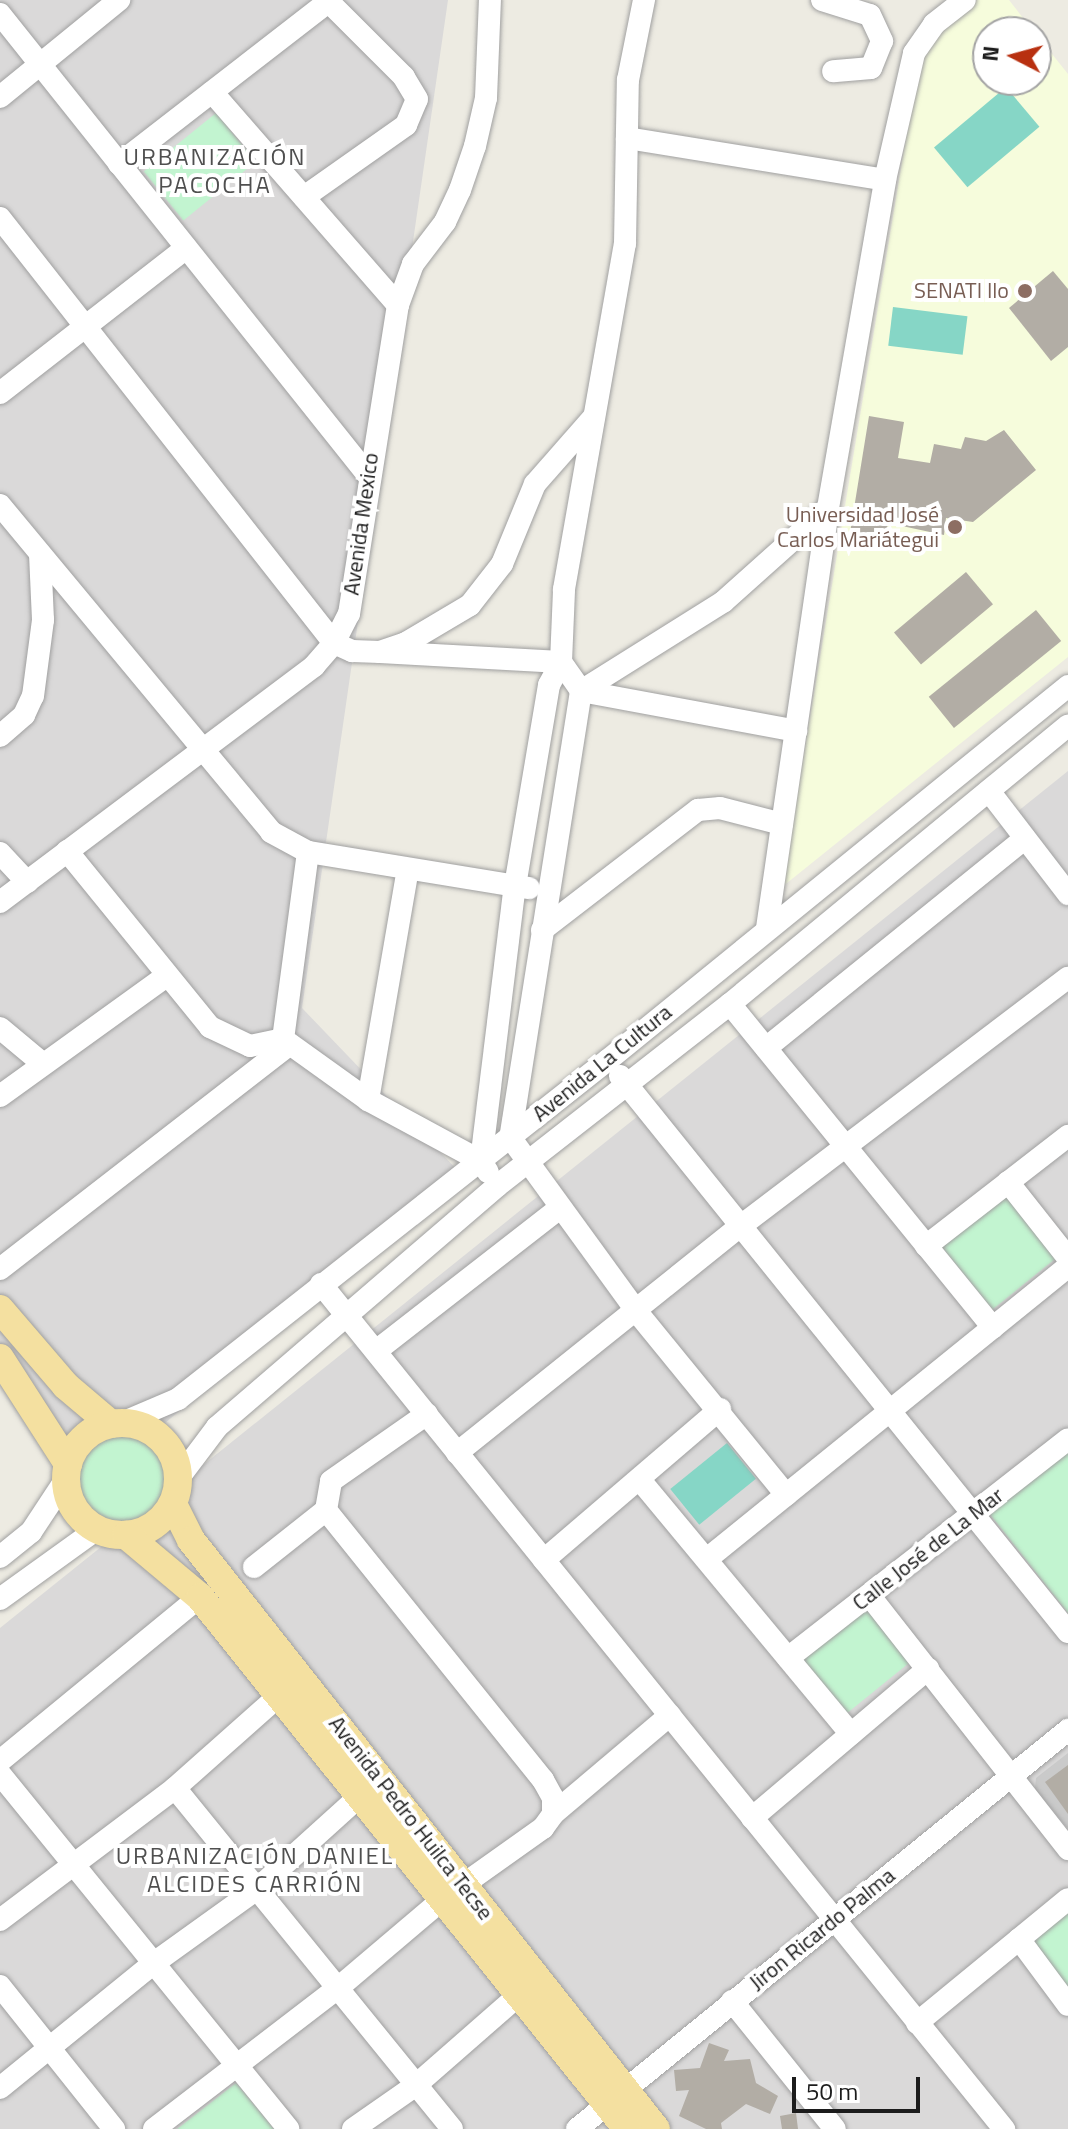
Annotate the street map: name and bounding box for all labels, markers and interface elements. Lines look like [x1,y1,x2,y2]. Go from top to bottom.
north arrow [972,16,1052,96]
text: N [972,44,1008,63]
district label: URBANIZACIÓN PACOCHA [123,143,307,199]
place label: SENATI Ilo [914,278,1009,304]
marker: SENATI Ilo [1016,282,1034,300]
street label: Avenida Mexico [338,451,384,597]
place label: Universidad José Carlos Mariátegui [777,501,939,552]
marker: Universidad José Carlos Mariátegui [946,518,964,536]
street label: Avenida La Cultura [527,999,677,1127]
street label: Calle José de La Mar [847,1482,1009,1616]
street label: Avenida Pedro Huilca Tecse [323,1711,499,1925]
district label: URBANIZACIÓN DANIEL ALCIDES CARRIÓN [116,1842,394,1898]
street label: Jiron Ricardo Palma [744,1862,900,1996]
scale bar [796,2061,924,2111]
text: 50 m [806,2073,858,2109]

